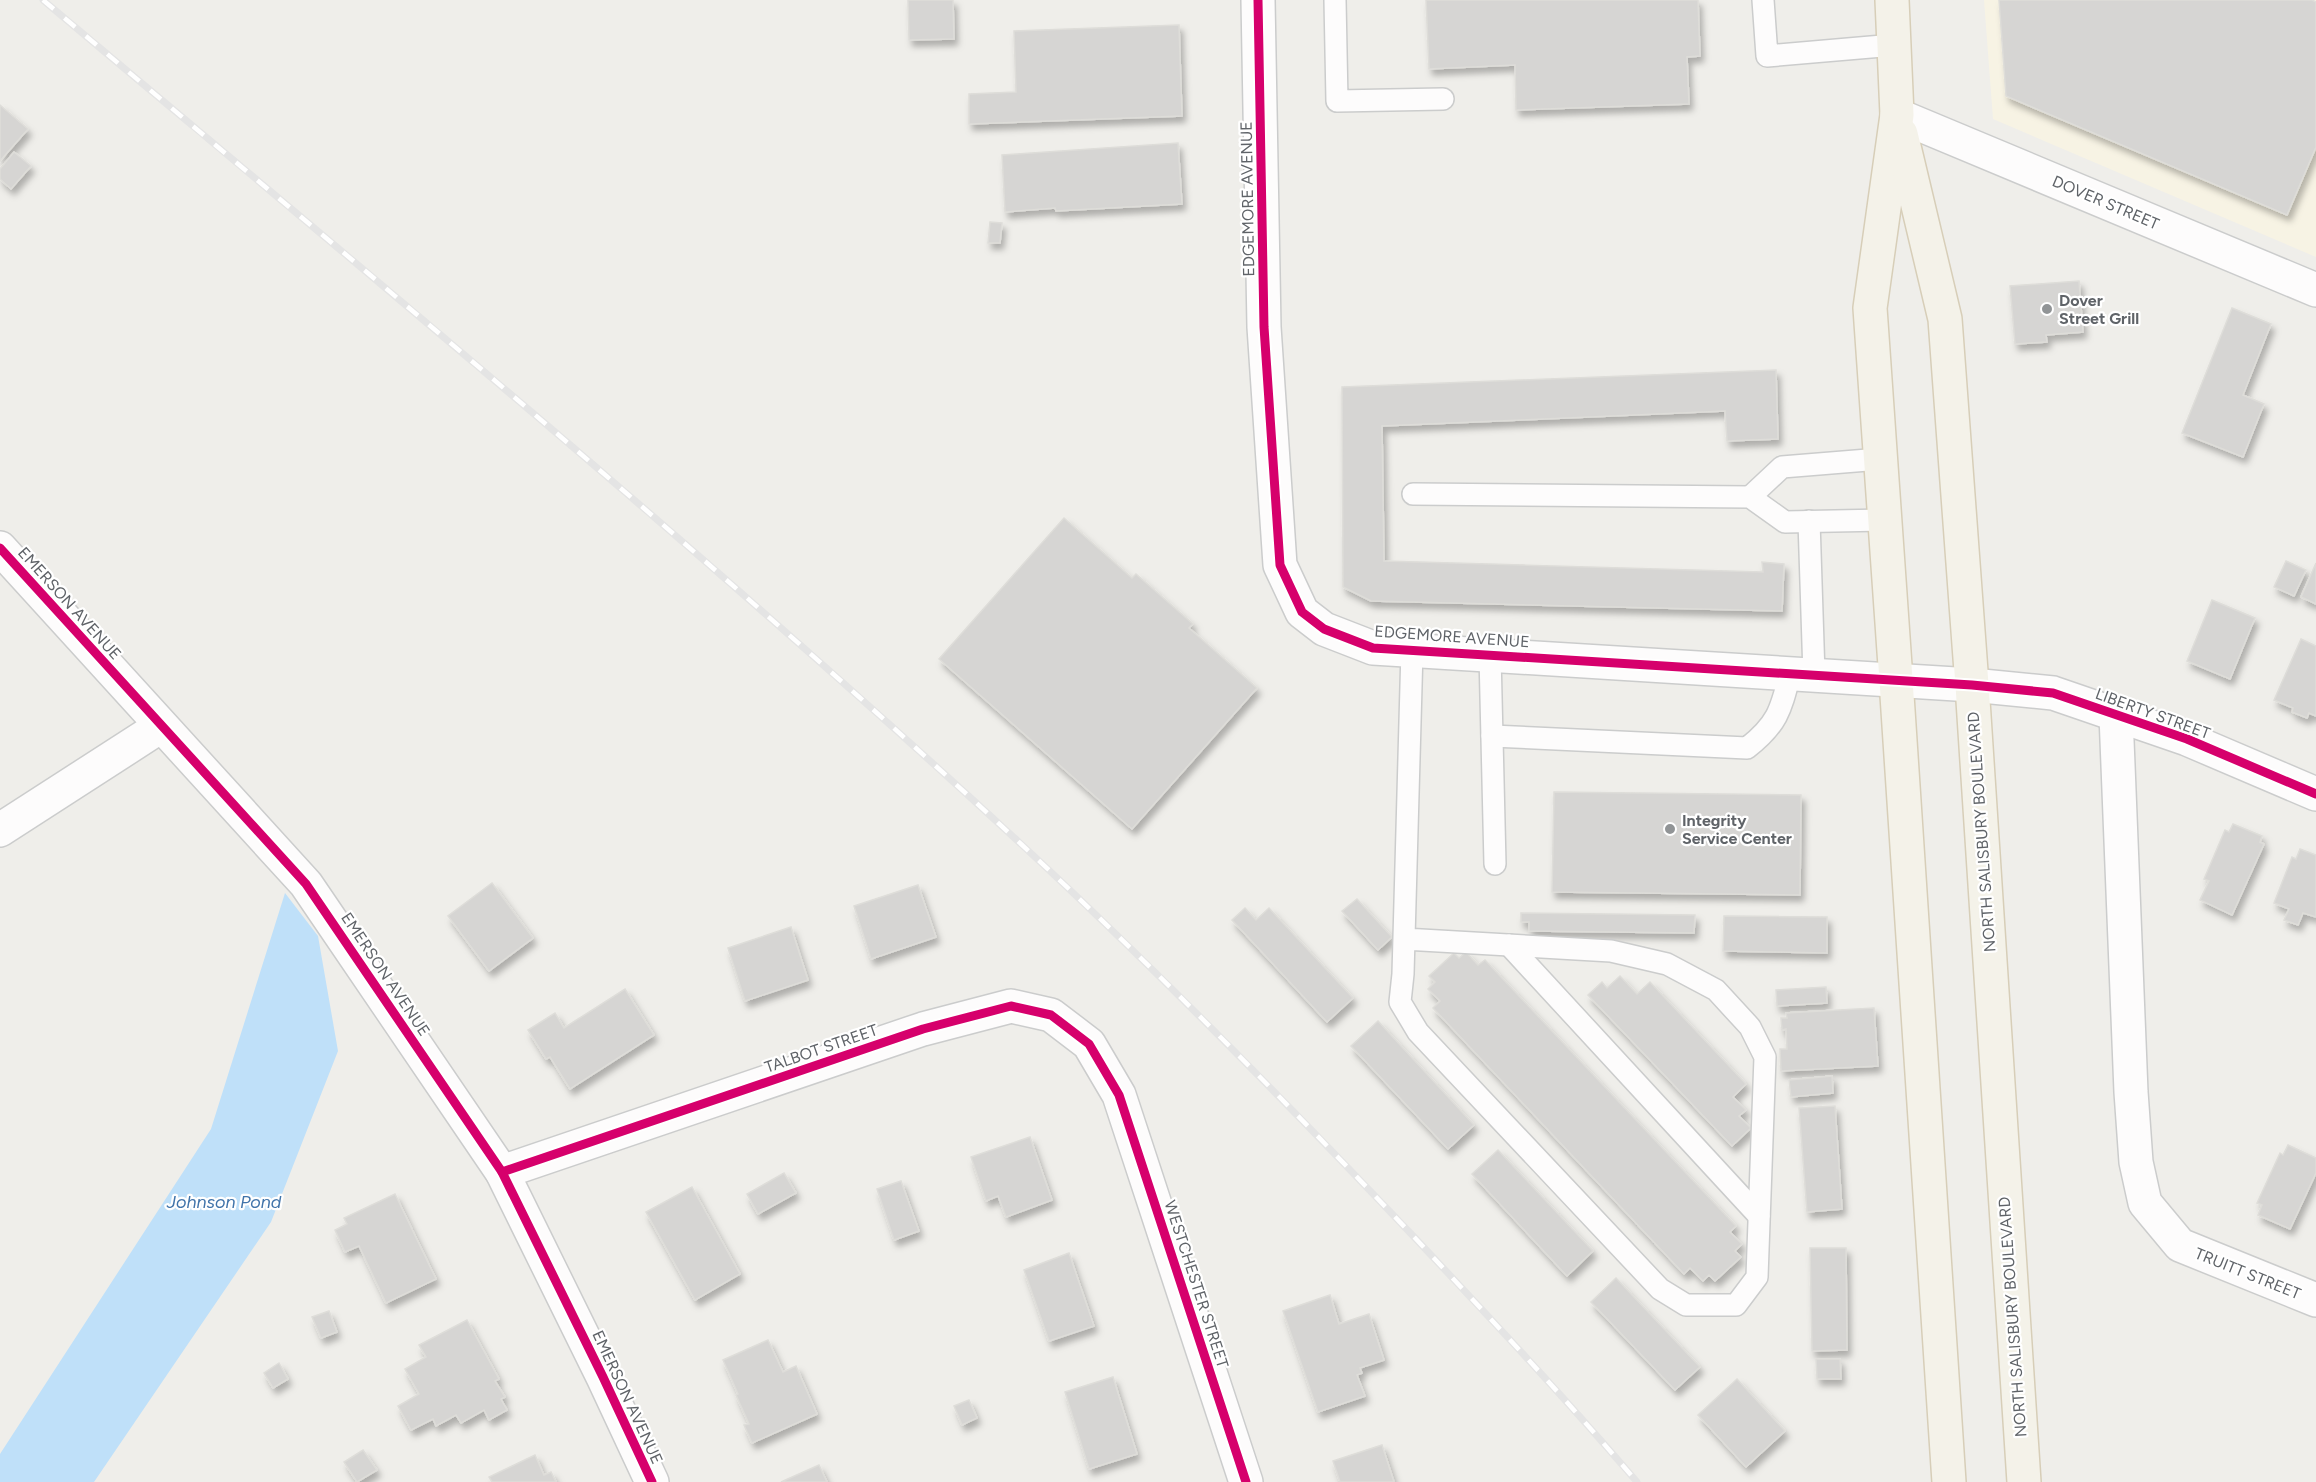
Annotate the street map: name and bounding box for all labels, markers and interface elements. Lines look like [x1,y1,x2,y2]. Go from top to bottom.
street label: EDGEMORE AVENUE [1237,121,1258,277]
street label: DOVER STREET [2050,171,2162,234]
place label: Dover Street Grill [2059,291,2139,328]
marker: Dover Street Grill [2040,302,2054,316]
street label: EMERSON AVENUE [14,543,125,664]
street label: EDGEMORE AVENUE [1374,622,1530,651]
street label: LIBERTY STREET [2093,684,2213,743]
street label: NORTH SALISBURY BOULEVARD [1964,711,1999,953]
place label: Integrity Service Center [1682,811,1792,848]
marker: Integrity Service Center [1663,822,1677,836]
street label: EMERSON AVENUE [337,909,434,1040]
street label: TALBOT STREET [762,1020,880,1077]
water label: Johnson Pond [166,1191,282,1213]
street label: NORTH SALISBURY BOULEVARD [1995,1196,2030,1438]
street label: WESTCHESTER STREET [1160,1198,1233,1370]
street label: TRUITT STREET [2192,1244,2304,1303]
street label: EMERSON AVENUE [588,1328,667,1467]

